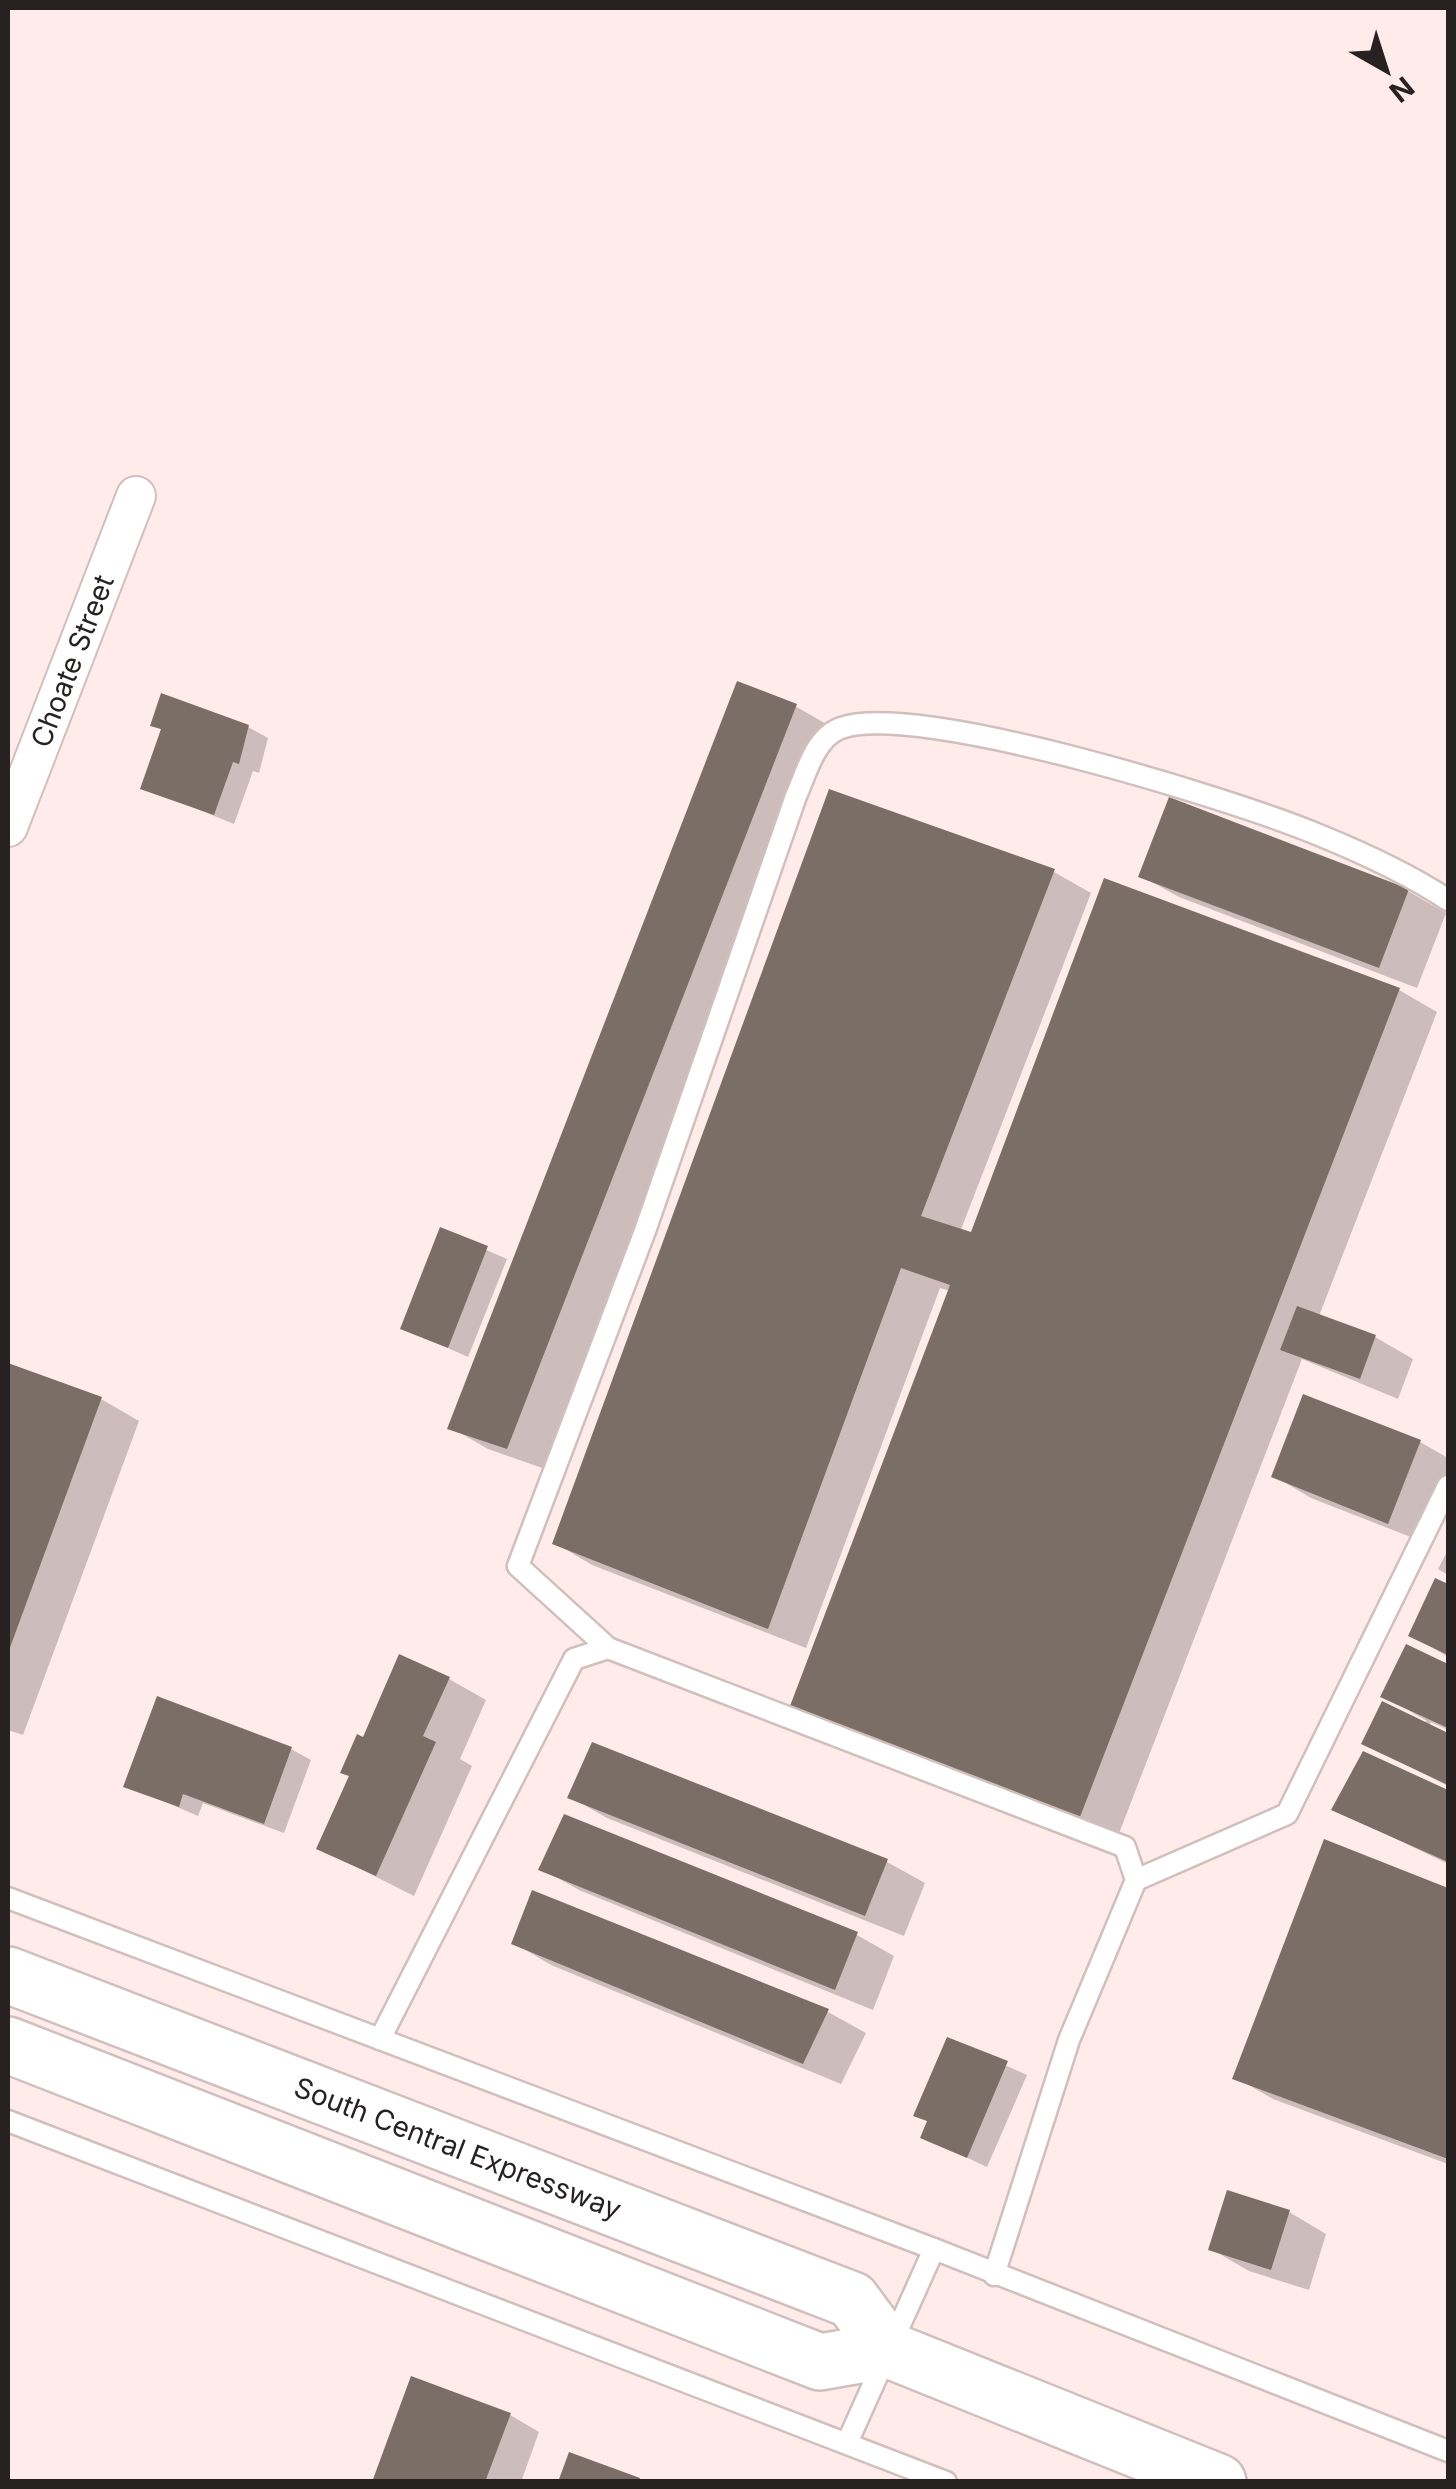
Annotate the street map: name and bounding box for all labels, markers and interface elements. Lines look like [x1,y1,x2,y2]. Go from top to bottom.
north arrow [1336,20,1436,120]
text: N [1383,70,1421,109]
street label: Choate Street [24,570,121,752]
street label: South Central Expressway [289,2070,626,2227]

